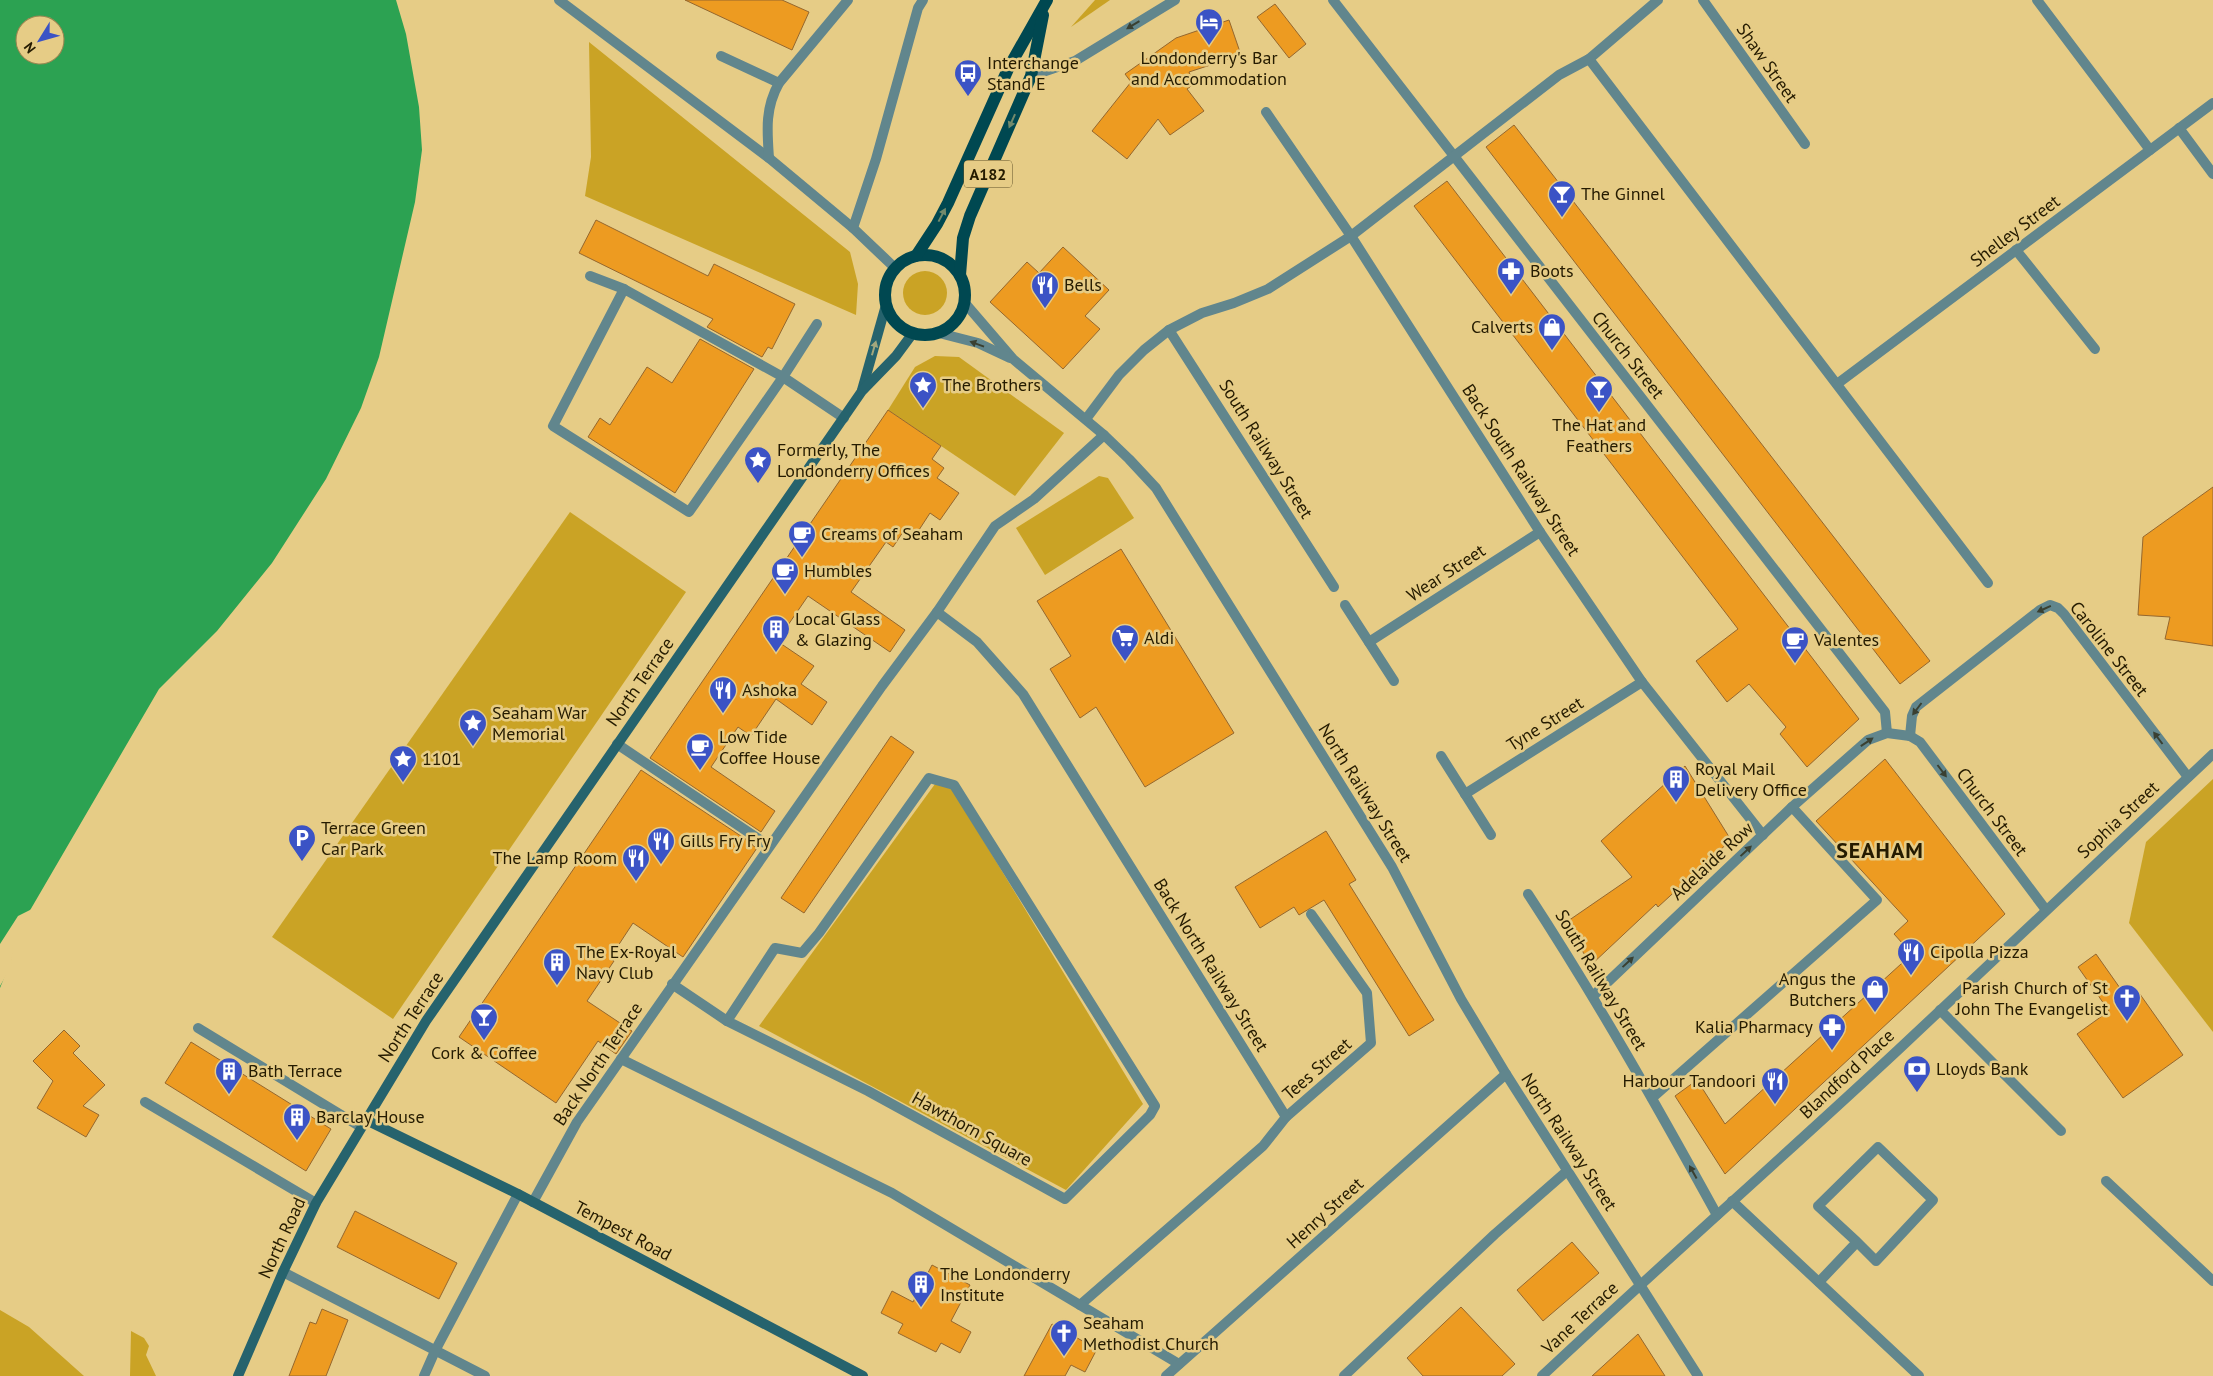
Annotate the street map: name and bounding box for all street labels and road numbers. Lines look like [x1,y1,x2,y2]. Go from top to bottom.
street label: Shaw Street [1732,18,1803,107]
road number: A182 [964,160,1012,188]
street label: Shelley Street [1965,189,2064,272]
street label: Church Street [1587,306,1670,403]
street label: South Railway Street [1214,375,1319,523]
street label: Back South Railway Street [1457,379,1586,560]
street label: Wear Street [1402,539,1489,606]
street label: Caroline Street [2065,596,2154,701]
street label: North Terrace [600,633,679,731]
street label: Tyne Street [1502,691,1587,756]
street label: North Railway Street [1313,719,1417,866]
street label: Church Street [1952,763,2033,860]
street label: Sophia Street [2072,776,2163,863]
street label: Adelaide Row [1666,816,1758,905]
street label: Back North Railway Street [1149,874,1274,1056]
street label: South Railway Street [1550,905,1652,1054]
street label: North Terrace [373,967,448,1066]
street label: Back North Terrace [548,998,647,1130]
street label: Blandford Place [1795,1024,1899,1123]
street label: Tees Street [1277,1032,1356,1105]
street label: North Railway Street [1516,1069,1622,1215]
street label: Hawthorn Square [908,1086,1036,1171]
street label: Henry Street [1281,1172,1368,1253]
street label: North Road [253,1193,310,1282]
street label: Tempest Road [571,1195,676,1266]
street label: Vane Terrace [1536,1276,1623,1360]

